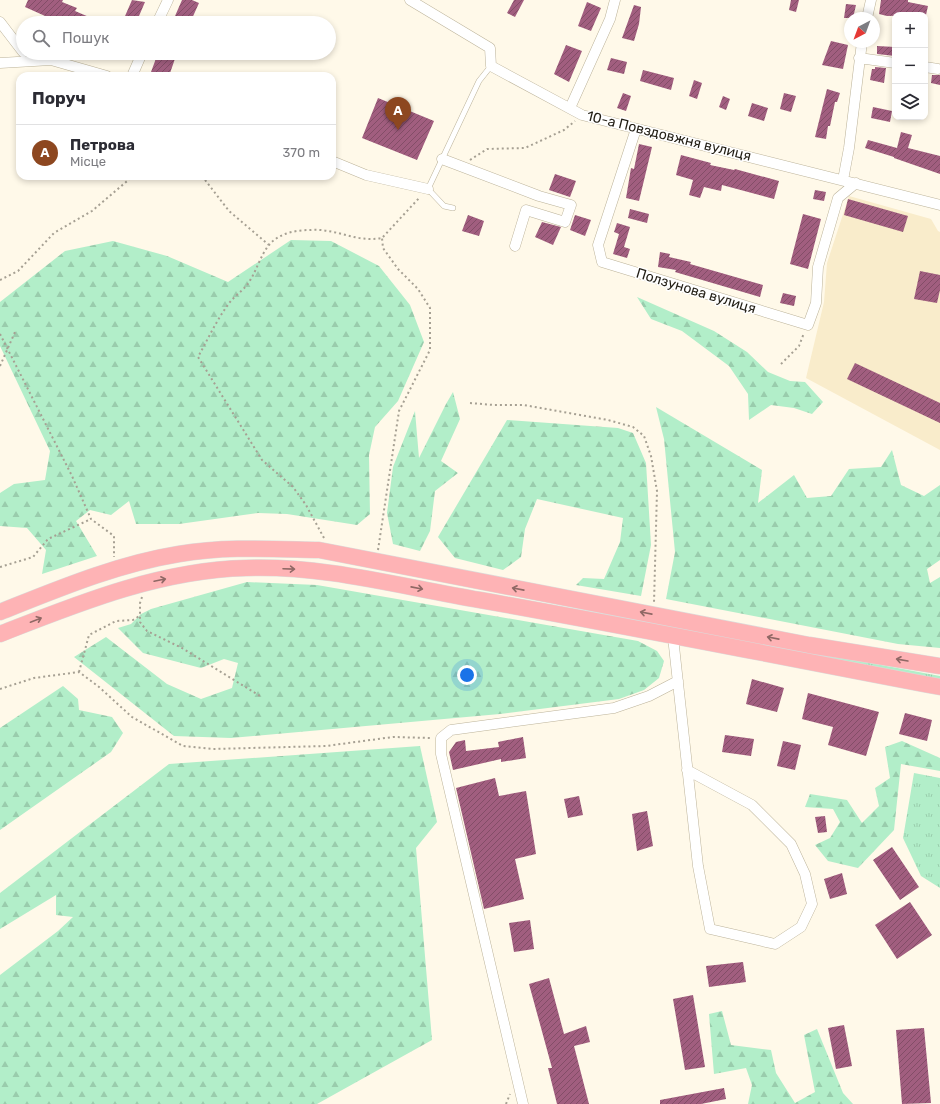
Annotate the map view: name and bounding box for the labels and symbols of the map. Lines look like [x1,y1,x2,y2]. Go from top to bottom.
north arrow [844,12,880,48]
pin: A [385,97,411,130]
street label: 10-а Повздовжня вулиця [585,107,753,165]
street label: Ползунова вулиця [634,265,758,317]
one-way arrow [282,565,295,573]
one-way arrow [153,575,166,583]
one-way arrow [512,584,525,592]
one-way arrow [410,585,423,593]
one-way arrow [640,609,653,617]
one-way arrow [30,615,42,623]
one-way arrow [767,634,780,642]
one-way arrow [895,656,908,664]
your location [457,665,477,685]

